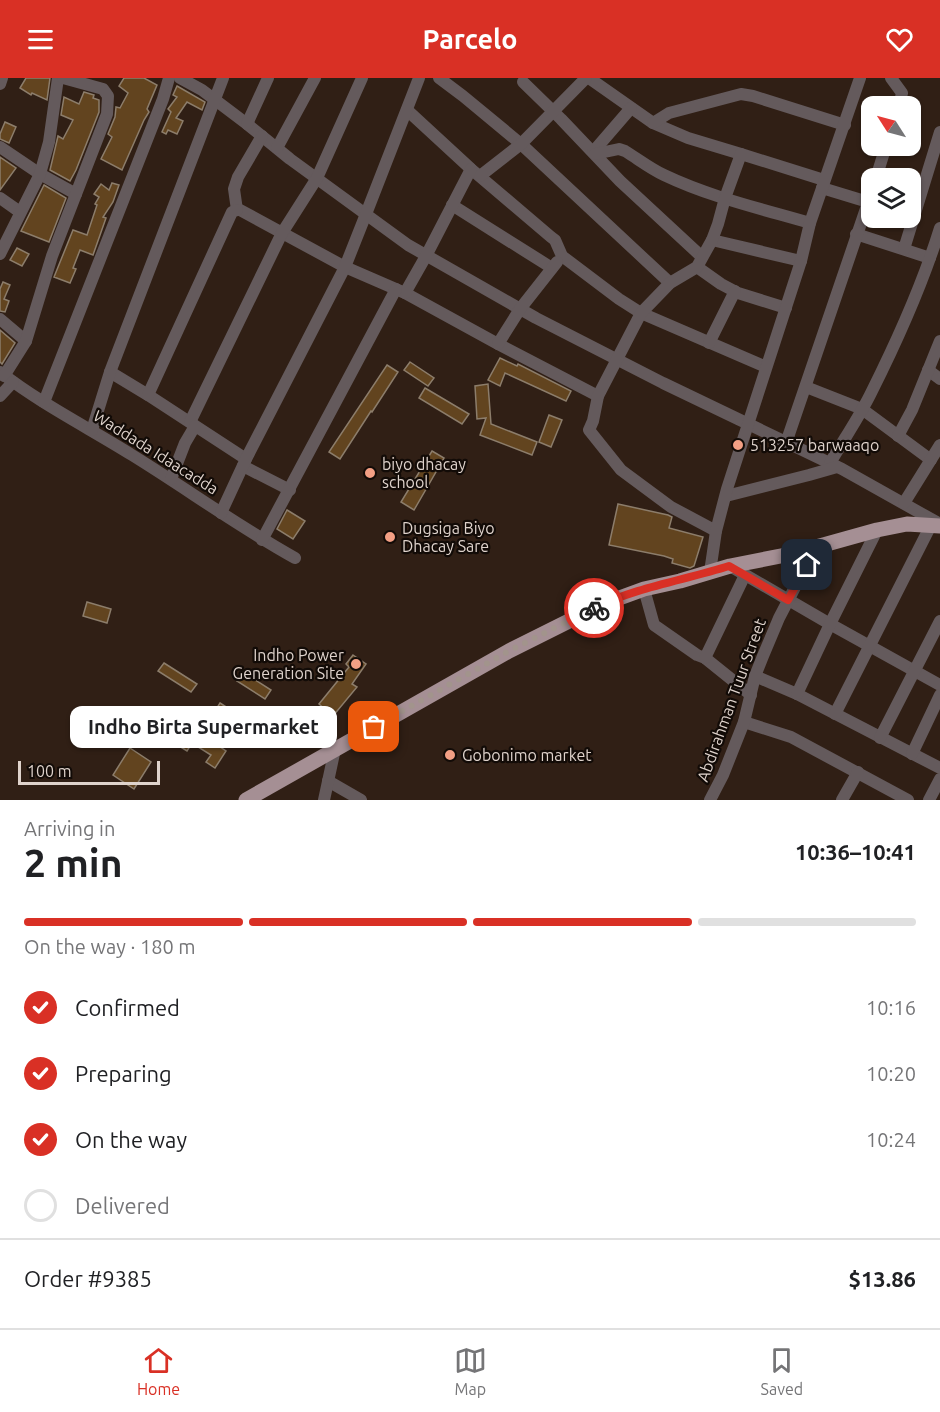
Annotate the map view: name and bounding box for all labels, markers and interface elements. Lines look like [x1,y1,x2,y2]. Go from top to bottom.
icon: menu [24,23,57,56]
icon: heart [883,23,916,56]
text: Parcelo [423,24,517,54]
north arrow [861,96,921,156]
map controls [861,96,921,228]
button: layers [861,168,921,228]
street label: Waddada Idaacadda [90,406,222,498]
place label: 513257 barwaaqo [750,436,879,454]
marker: 513257 barwaaqo [731,438,745,452]
place label: biyo dhacay school [382,455,466,491]
marker: biyo dhacay school [363,466,377,480]
place label: Dugsiga Biyo Dhacay Sare [402,519,495,555]
marker: Dugsiga Biyo Dhacay Sare [383,530,397,544]
pin [781,539,832,590]
icon: home [790,548,823,581]
courier [564,578,624,638]
icon: bike [578,592,611,625]
street label: Abdirahman Tuur Street [693,615,769,784]
place label: Indho Power Generation Site [233,646,344,682]
marker: Indho Power Generation Site [349,657,363,671]
pin [348,701,399,752]
callout: Indho Birta Supermarket [71,706,338,748]
icon: bag [357,710,390,743]
text: Indho Birta Supermarket [88,715,319,738]
place label: Gobonimo market [462,746,592,764]
marker: Gobonimo market [443,748,457,762]
scale bar [18,758,160,786]
text: 100 m [27,762,72,780]
text: Arriving in [24,817,115,840]
text: 10:36–10:41 [795,839,916,864]
text: 2 min [24,841,123,884]
text: On the way · 180 m [24,935,196,958]
icon: check [24,991,57,1024]
text: Confirmed [75,995,180,1020]
text: 10:16 [866,996,916,1019]
icon: check [24,1057,57,1090]
text: Preparing [75,1061,172,1086]
text: 10:20 [866,1062,916,1085]
icon: check [24,1123,57,1156]
text: On the way [75,1127,187,1152]
text: 10:24 [866,1128,916,1151]
text: Delivered [75,1193,170,1218]
text: Order #9385 [24,1266,152,1291]
text: $13.86 [849,1266,916,1291]
tab: Home [137,1344,180,1398]
tab: Map [454,1344,487,1398]
tab: Saved [761,1344,803,1398]

